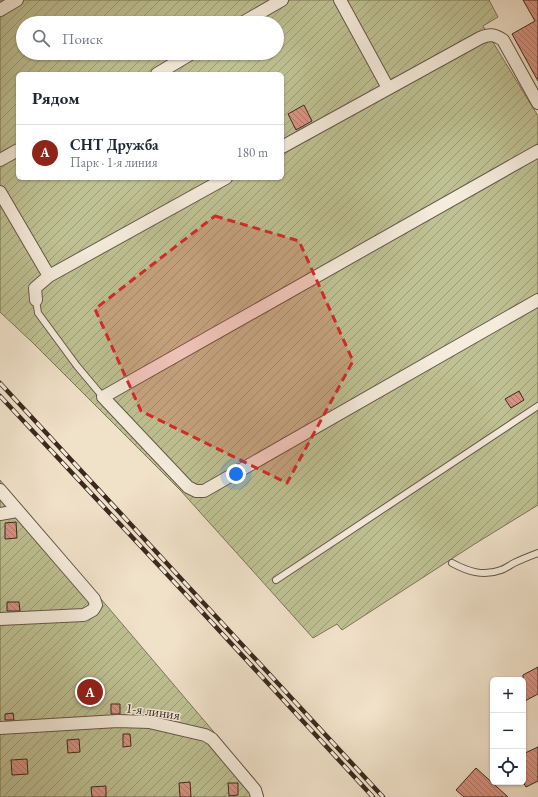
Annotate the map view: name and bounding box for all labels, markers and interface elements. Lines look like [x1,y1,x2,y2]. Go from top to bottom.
search box [16,16,284,60]
icon: search [30,27,52,49]
text: Поиск [62,29,103,48]
text: Рядом [32,87,80,109]
text: СНТ Дружба [70,135,159,154]
text: A [40,144,50,161]
text: 180 m [237,144,268,161]
text: Парк · 1-я линия [70,154,158,171]
your location [226,464,246,484]
pin: A [77,677,103,707]
map controls [490,677,526,785]
button: + [490,677,526,713]
street label: 1-я линия [125,698,181,724]
button: − [490,713,526,749]
button: locate [490,749,526,785]

